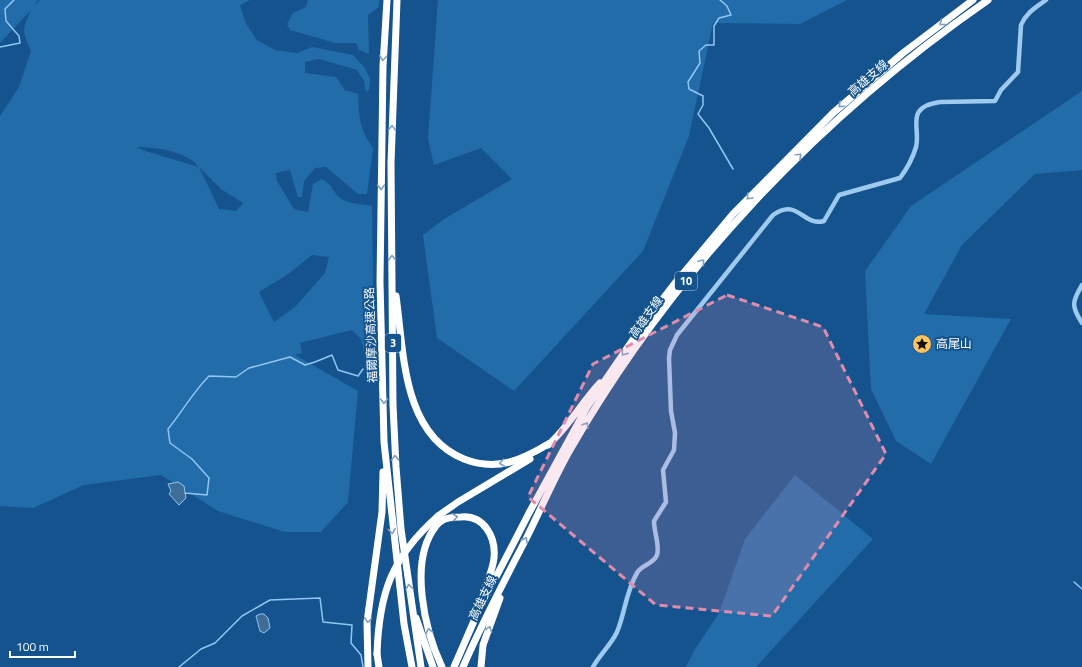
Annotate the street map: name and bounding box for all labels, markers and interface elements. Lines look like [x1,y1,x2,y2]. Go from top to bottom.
one-way arrow [939,18,946,25]
one-way arrow [379,55,388,61]
street label: 高雄支線 [843,55,892,101]
one-way arrow [838,101,846,108]
one-way arrow [388,125,396,131]
one-way arrow [794,153,802,161]
one-way arrow [377,184,385,190]
one-way arrow [746,192,754,200]
one-way arrow [388,255,396,261]
one-way arrow [697,260,704,267]
road number: 10 [675,272,697,290]
street label: 福爾摩沙高速公路 [359,287,382,383]
street label: 高雄支線 [624,292,667,342]
place icon: 高尾山 [911,333,933,355]
road number: 3 [385,334,401,352]
place label: 高尾山 [936,334,972,353]
one-way arrow [622,348,629,355]
one-way arrow [380,398,388,404]
one-way arrow [581,422,589,429]
one-way arrow [391,455,400,461]
one-way arrow [499,459,505,468]
one-way arrow [452,513,458,522]
one-way arrow [388,528,397,534]
one-way arrow [520,536,528,544]
street label: 高雄支線 [463,572,502,624]
one-way arrow [405,584,414,590]
one-way arrow [363,616,372,623]
one-way arrow [484,626,493,633]
one-way arrow [425,627,433,634]
scale bar [10,633,75,659]
text: 100 m [16,637,49,656]

